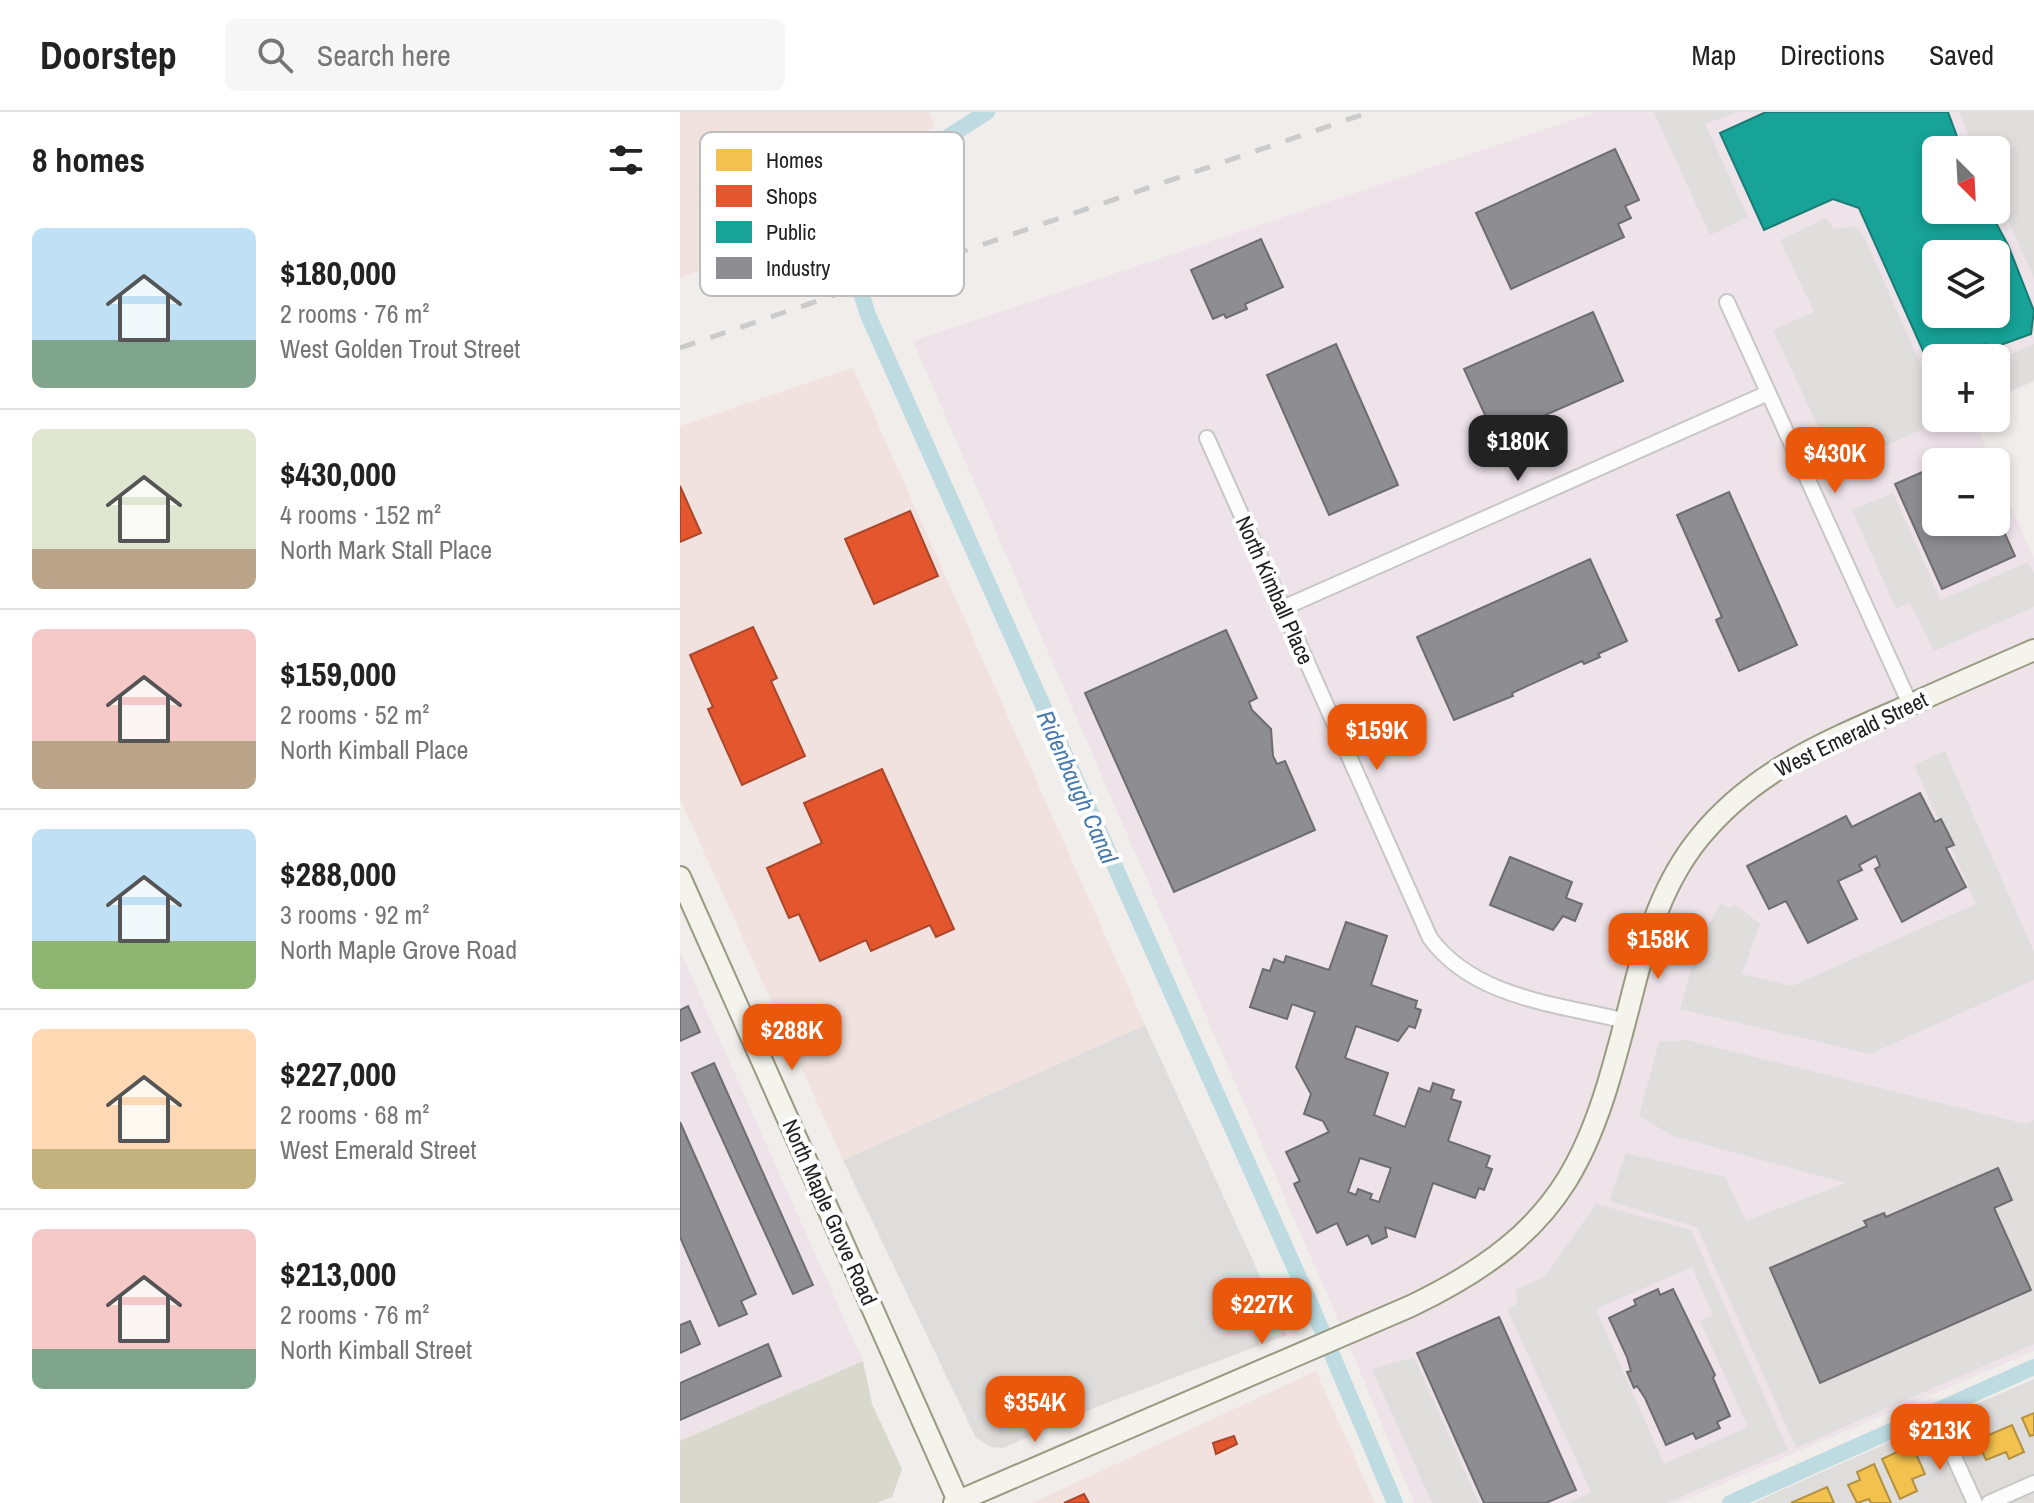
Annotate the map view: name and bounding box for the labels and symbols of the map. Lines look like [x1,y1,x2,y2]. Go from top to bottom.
legend [700,132,964,296]
north arrow [1922,136,2010,224]
text: Homes [766,145,823,175]
text: Shops [766,181,817,211]
text: Public [766,217,816,247]
text: Industry [766,253,830,283]
pin: $180K [1462,415,1574,483]
pin: $430K [1779,427,1891,495]
street label: North Kimball Place [1229,511,1321,669]
street label: West Emerald Street [1770,684,1932,784]
pin: $159K [1321,704,1433,772]
water label: Ridenbaugh Canal [1030,705,1126,869]
pin: $158K [1602,913,1714,981]
pin: $288K [736,1004,848,1072]
street label: North Maple Grove Road [776,1114,884,1310]
pin: $227K [1206,1278,1318,1346]
pin: $354K [979,1376,1091,1444]
pin: $213K [1884,1404,1996,1472]

